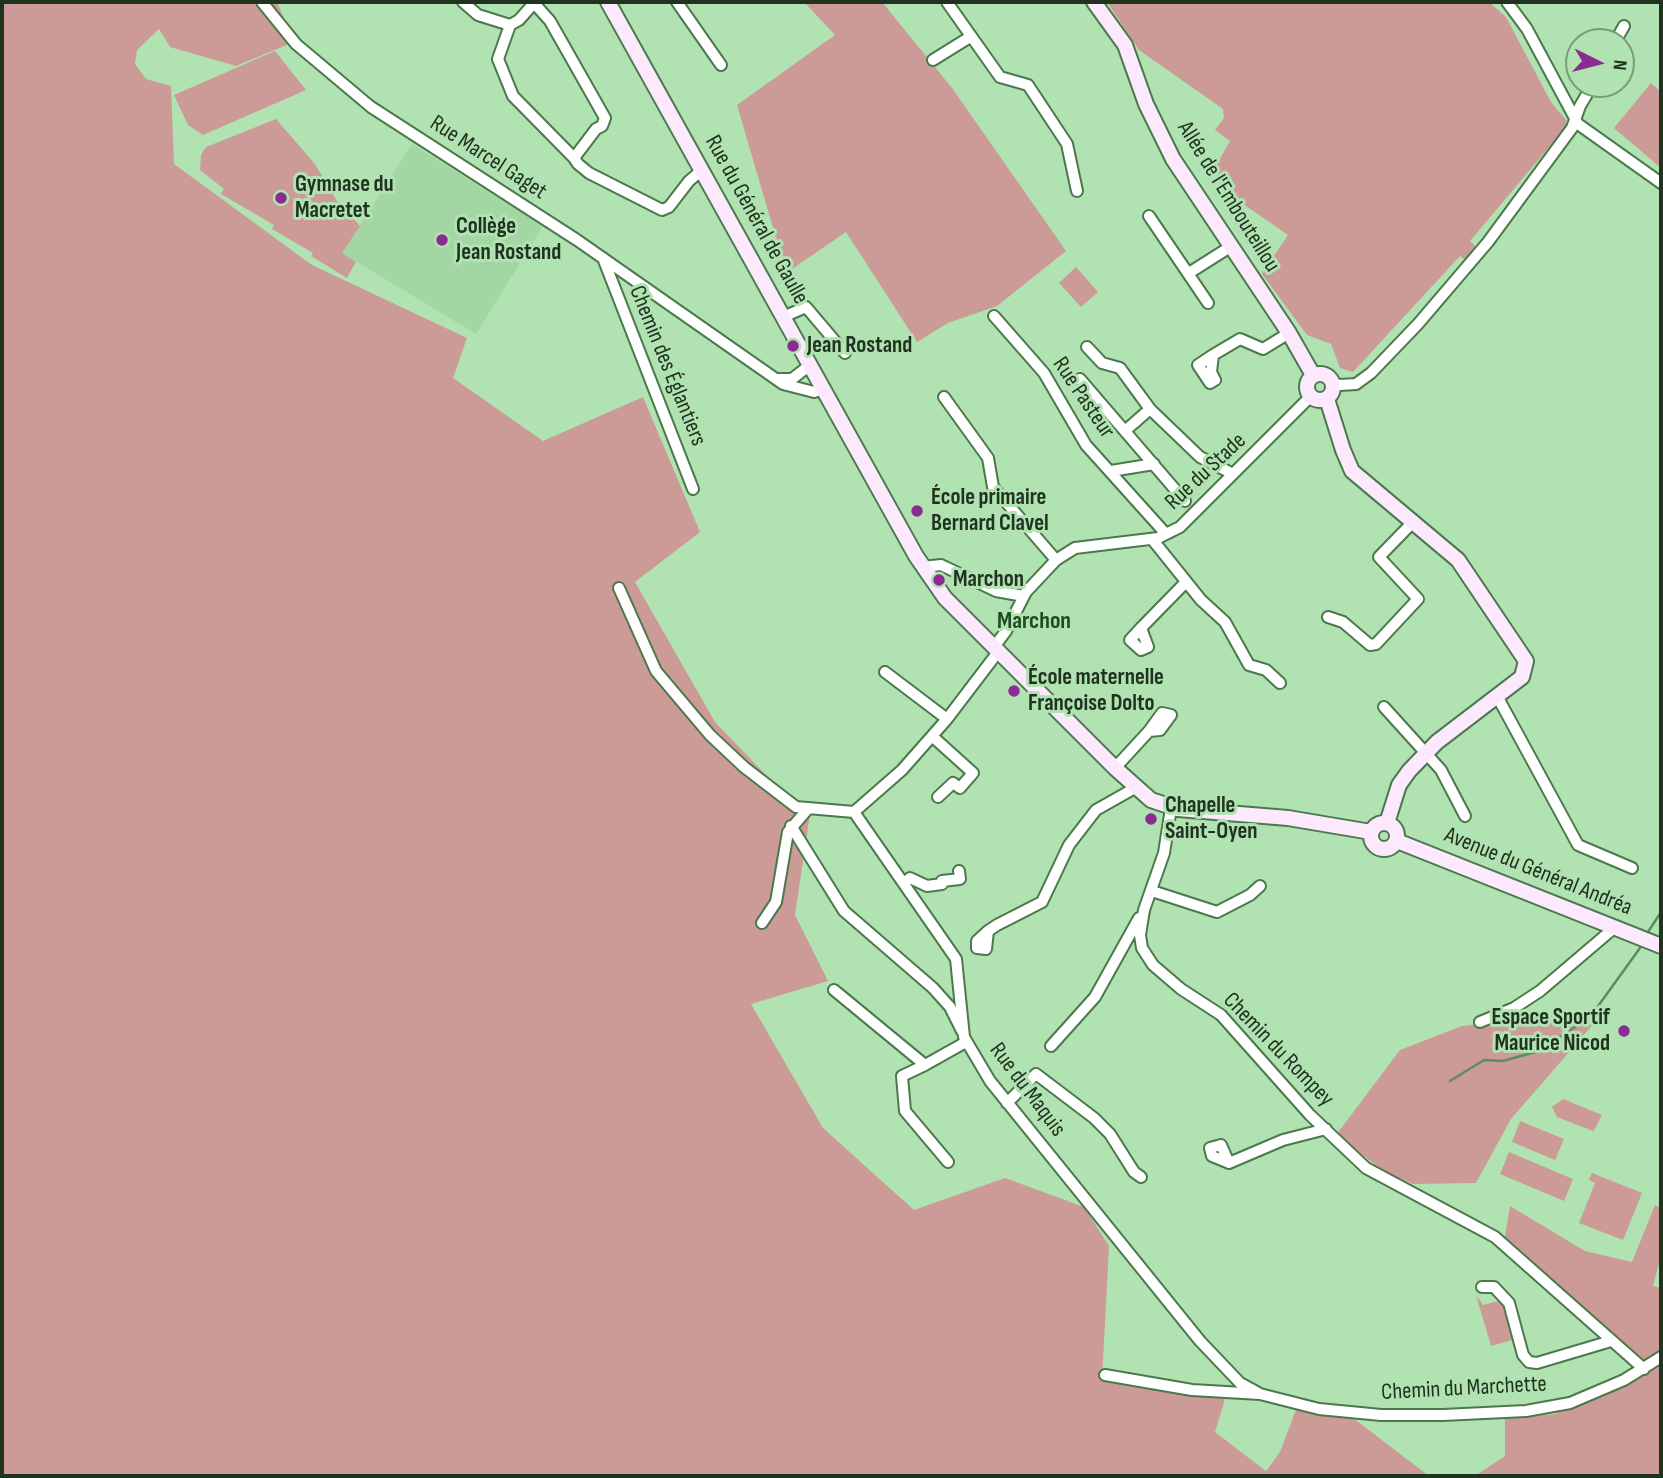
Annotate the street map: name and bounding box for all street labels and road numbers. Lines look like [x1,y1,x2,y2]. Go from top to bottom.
street label: Rue Marcel Gaget [424,110,552,206]
street label: Allée de l'Embouteillou [1171,117,1285,277]
street label: Rue du Général de Gaulle [698,131,814,309]
street label: Chemin des Églantiers [622,282,712,450]
street label: Rue Pasteur [1046,352,1120,444]
street label: Rue du Stade [1160,428,1252,516]
street label: Avenue du Général Andréa [1440,822,1636,922]
street label: Chemin du Rompey [1217,987,1339,1113]
street label: Rue du Maquis [983,1038,1071,1142]
street label: Chemin du Marchette [1381,1371,1547,1407]

